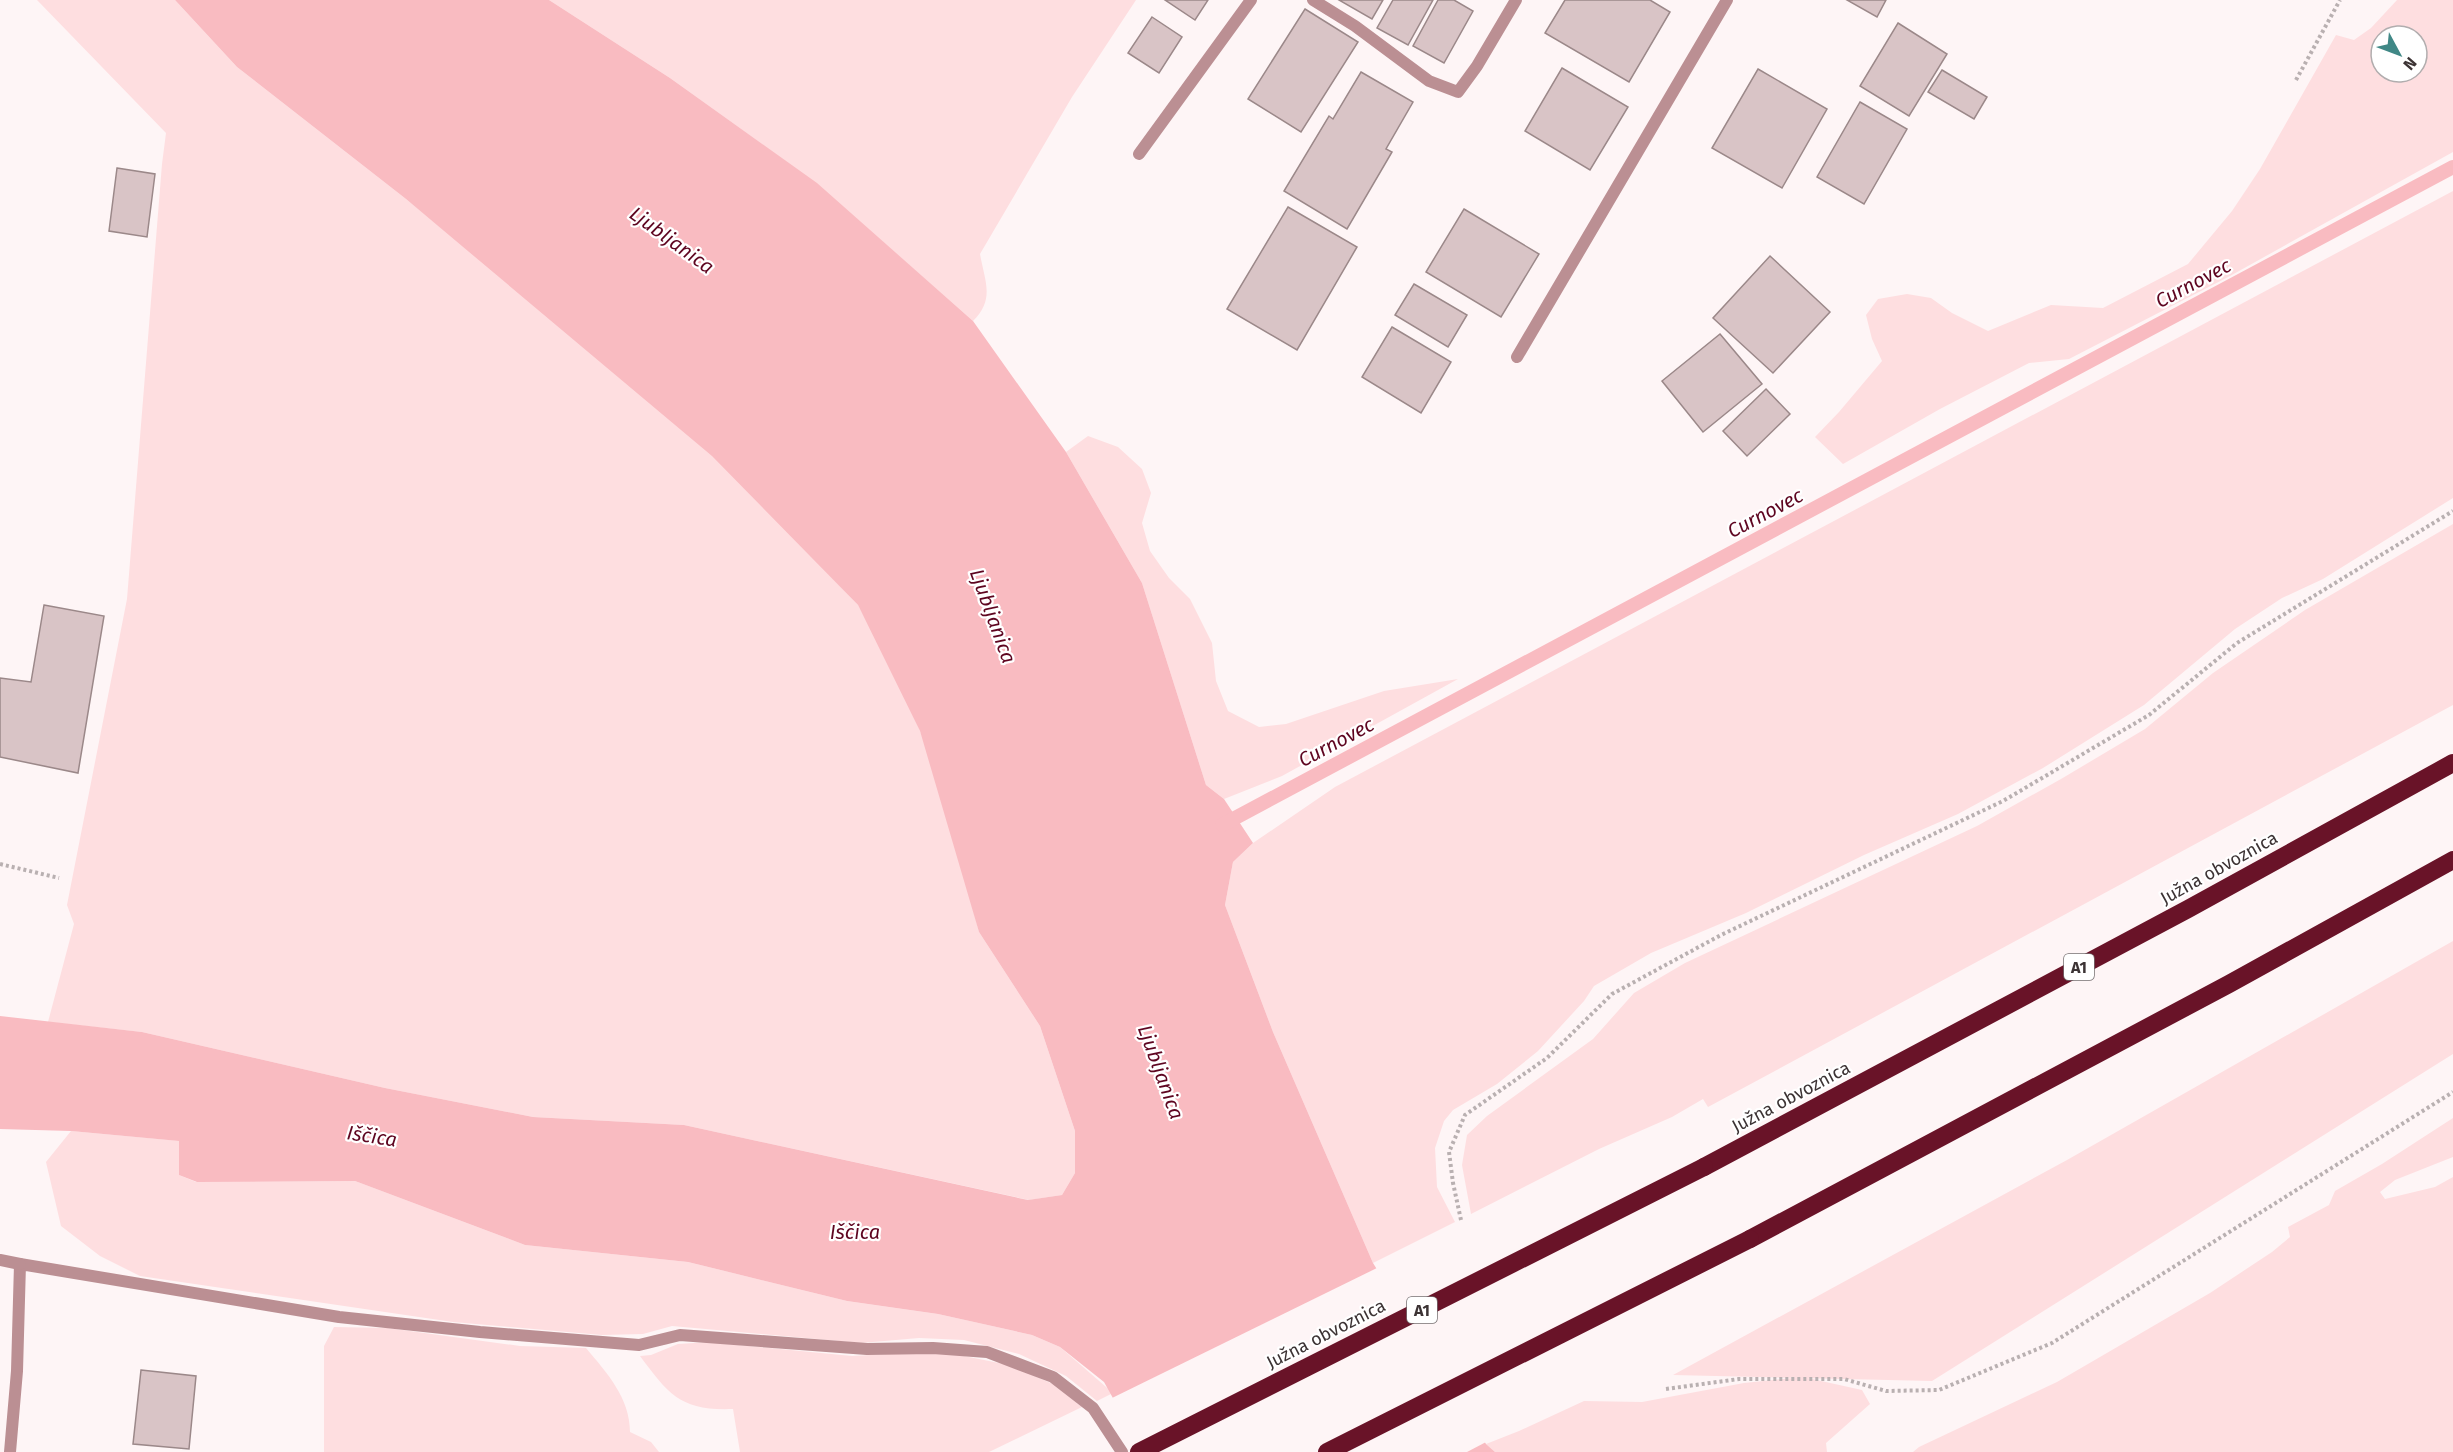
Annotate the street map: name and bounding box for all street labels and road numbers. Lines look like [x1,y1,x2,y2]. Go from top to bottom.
street label: Južna obvoznica [2156,827,2282,909]
road number: A1 [2064,954,2094,980]
street label: Južna obvoznica [1728,1057,1854,1137]
street label: Južna obvoznica [1263,1294,1389,1374]
road number: A1 [1407,1297,1437,1323]

